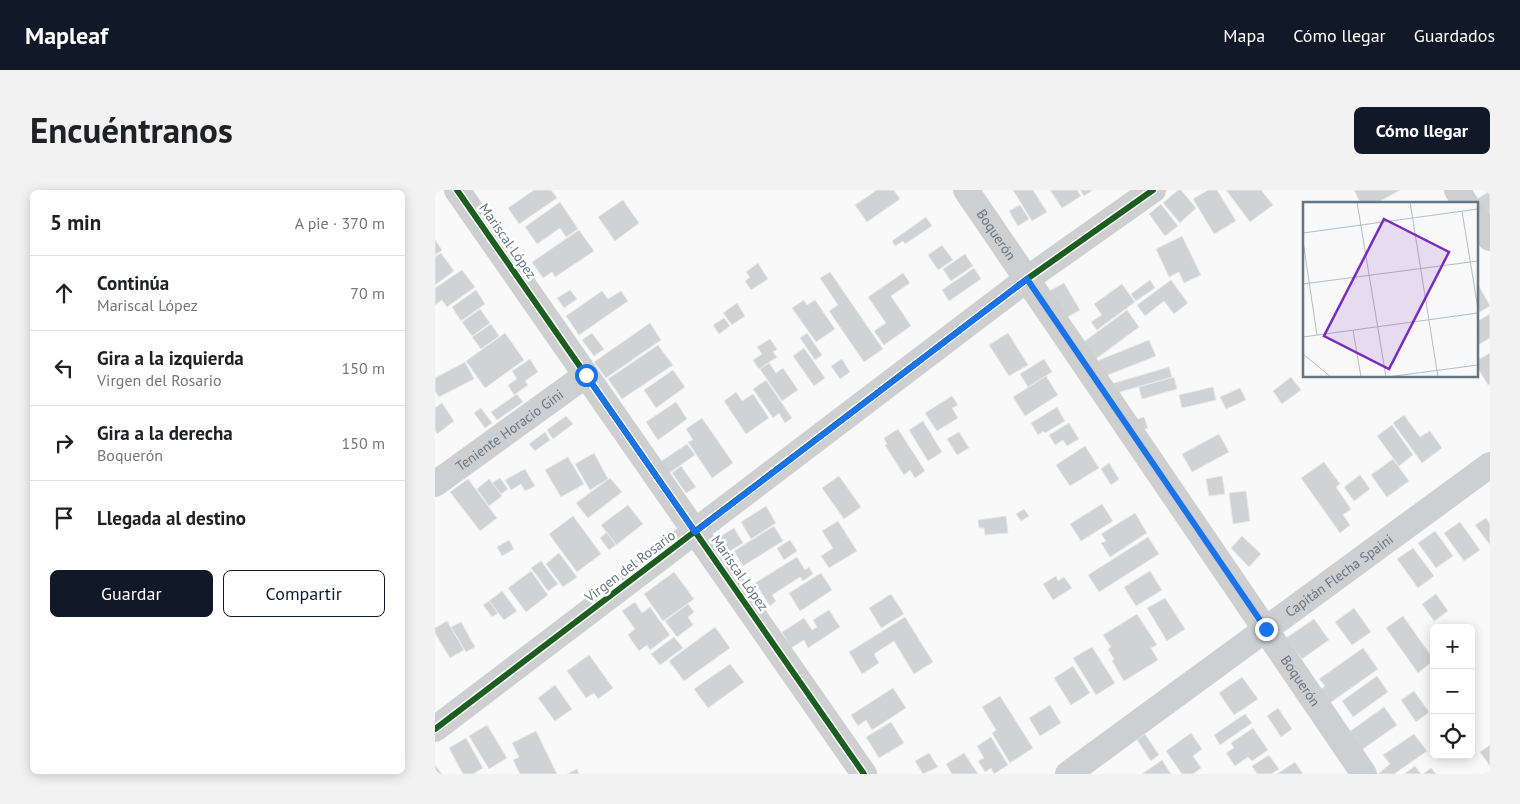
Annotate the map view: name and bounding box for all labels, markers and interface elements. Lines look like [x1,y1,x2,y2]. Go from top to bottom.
text: Mapleaf [25,20,108,51]
text: Mapa [1223,24,1265,47]
text: Cómo llegar [1293,24,1386,47]
text: Guardados [1414,24,1495,47]
text: Encuéntranos [30,107,233,153]
button: Cómo llegar [1354,107,1490,154]
street label: Mariscal López [475,200,541,282]
inset map [1303,202,1477,378]
street label: Boquerón [973,206,1020,264]
text: 5 min [50,209,101,236]
text: A pie · 370 m [295,213,385,233]
text: Continúa [97,271,169,295]
icon: ahead [50,279,78,307]
text: 70 m [350,283,385,303]
text: Mariscal López [97,295,198,315]
text: Gira a la izquierda [97,346,244,370]
icon: left [50,354,78,382]
text: 150 m [342,358,385,378]
route start [575,364,598,387]
text: Virgen del Rosario [97,370,222,390]
street label: Teniente Horacio Gini [452,385,567,475]
text: Gira a la derecha [97,421,233,445]
icon: right [50,429,78,457]
text: 150 m [342,433,385,453]
text: Boquerón [97,445,163,465]
icon: arrive [50,504,78,532]
text: Llegada al destino [97,506,246,530]
street label: Virgen del Rosario [580,526,679,607]
street label: Capitán Flecha Spaini [1282,530,1397,621]
street label: Mariscal López [707,532,773,614]
button: Guardar [50,570,213,617]
button: Compartir [223,570,385,617]
route end [1255,618,1278,641]
map controls [1430,624,1475,759]
button: + [1430,624,1475,669]
street label: Boquerón [1277,652,1324,710]
button: − [1430,669,1475,714]
button: locate [1430,714,1475,759]

